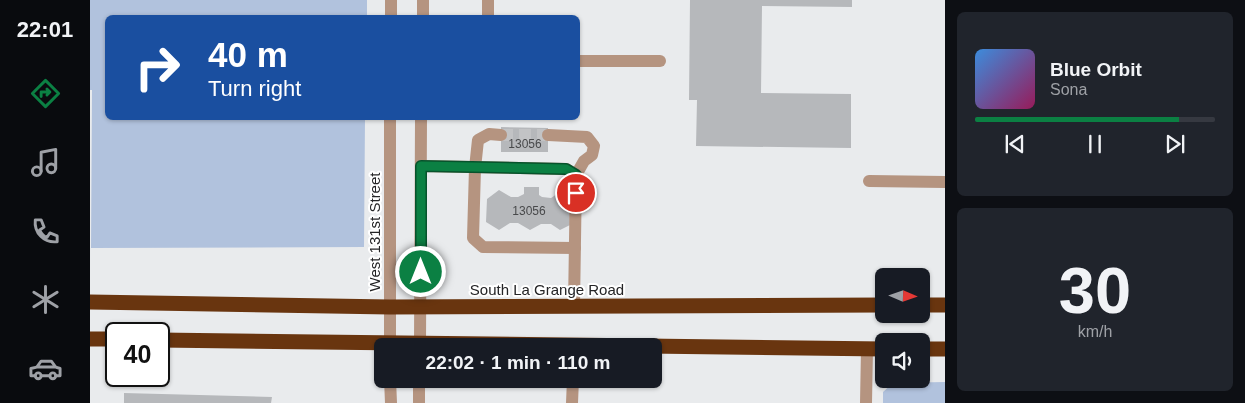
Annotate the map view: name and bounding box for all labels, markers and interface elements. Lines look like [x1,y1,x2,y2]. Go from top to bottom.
text: 22:01 [17,17,73,42]
icon: right [125,35,190,100]
text: 40 m [208,35,288,74]
text: Blue Orbit [1050,59,1142,80]
icon: directions [28,76,63,111]
text: Turn right [208,76,301,101]
text: Sona [1050,81,1087,98]
icon: previous [1001,130,1029,158]
icon: pause [1081,130,1109,158]
icon: next [1161,130,1189,158]
house number: 13056 [508,137,542,151]
icon: music [28,145,63,180]
street label: West 131st Street [366,172,383,291]
pin [555,172,597,214]
icon: arrive [562,179,590,207]
house number: 13056 [512,204,546,218]
icon: phone [28,214,63,249]
position arrow [394,245,446,297]
text: 30 [1059,254,1131,327]
north arrow [875,268,930,322]
map controls [875,268,930,388]
street label: South La Grange Road [470,281,624,298]
icon: climate [28,282,63,317]
speed limit sign: 40 [105,322,170,387]
text: km/h [1078,323,1112,340]
button: sound [875,333,930,388]
icon: car [28,351,63,386]
text: 22:02 · 1 min · 110 m [426,352,610,373]

